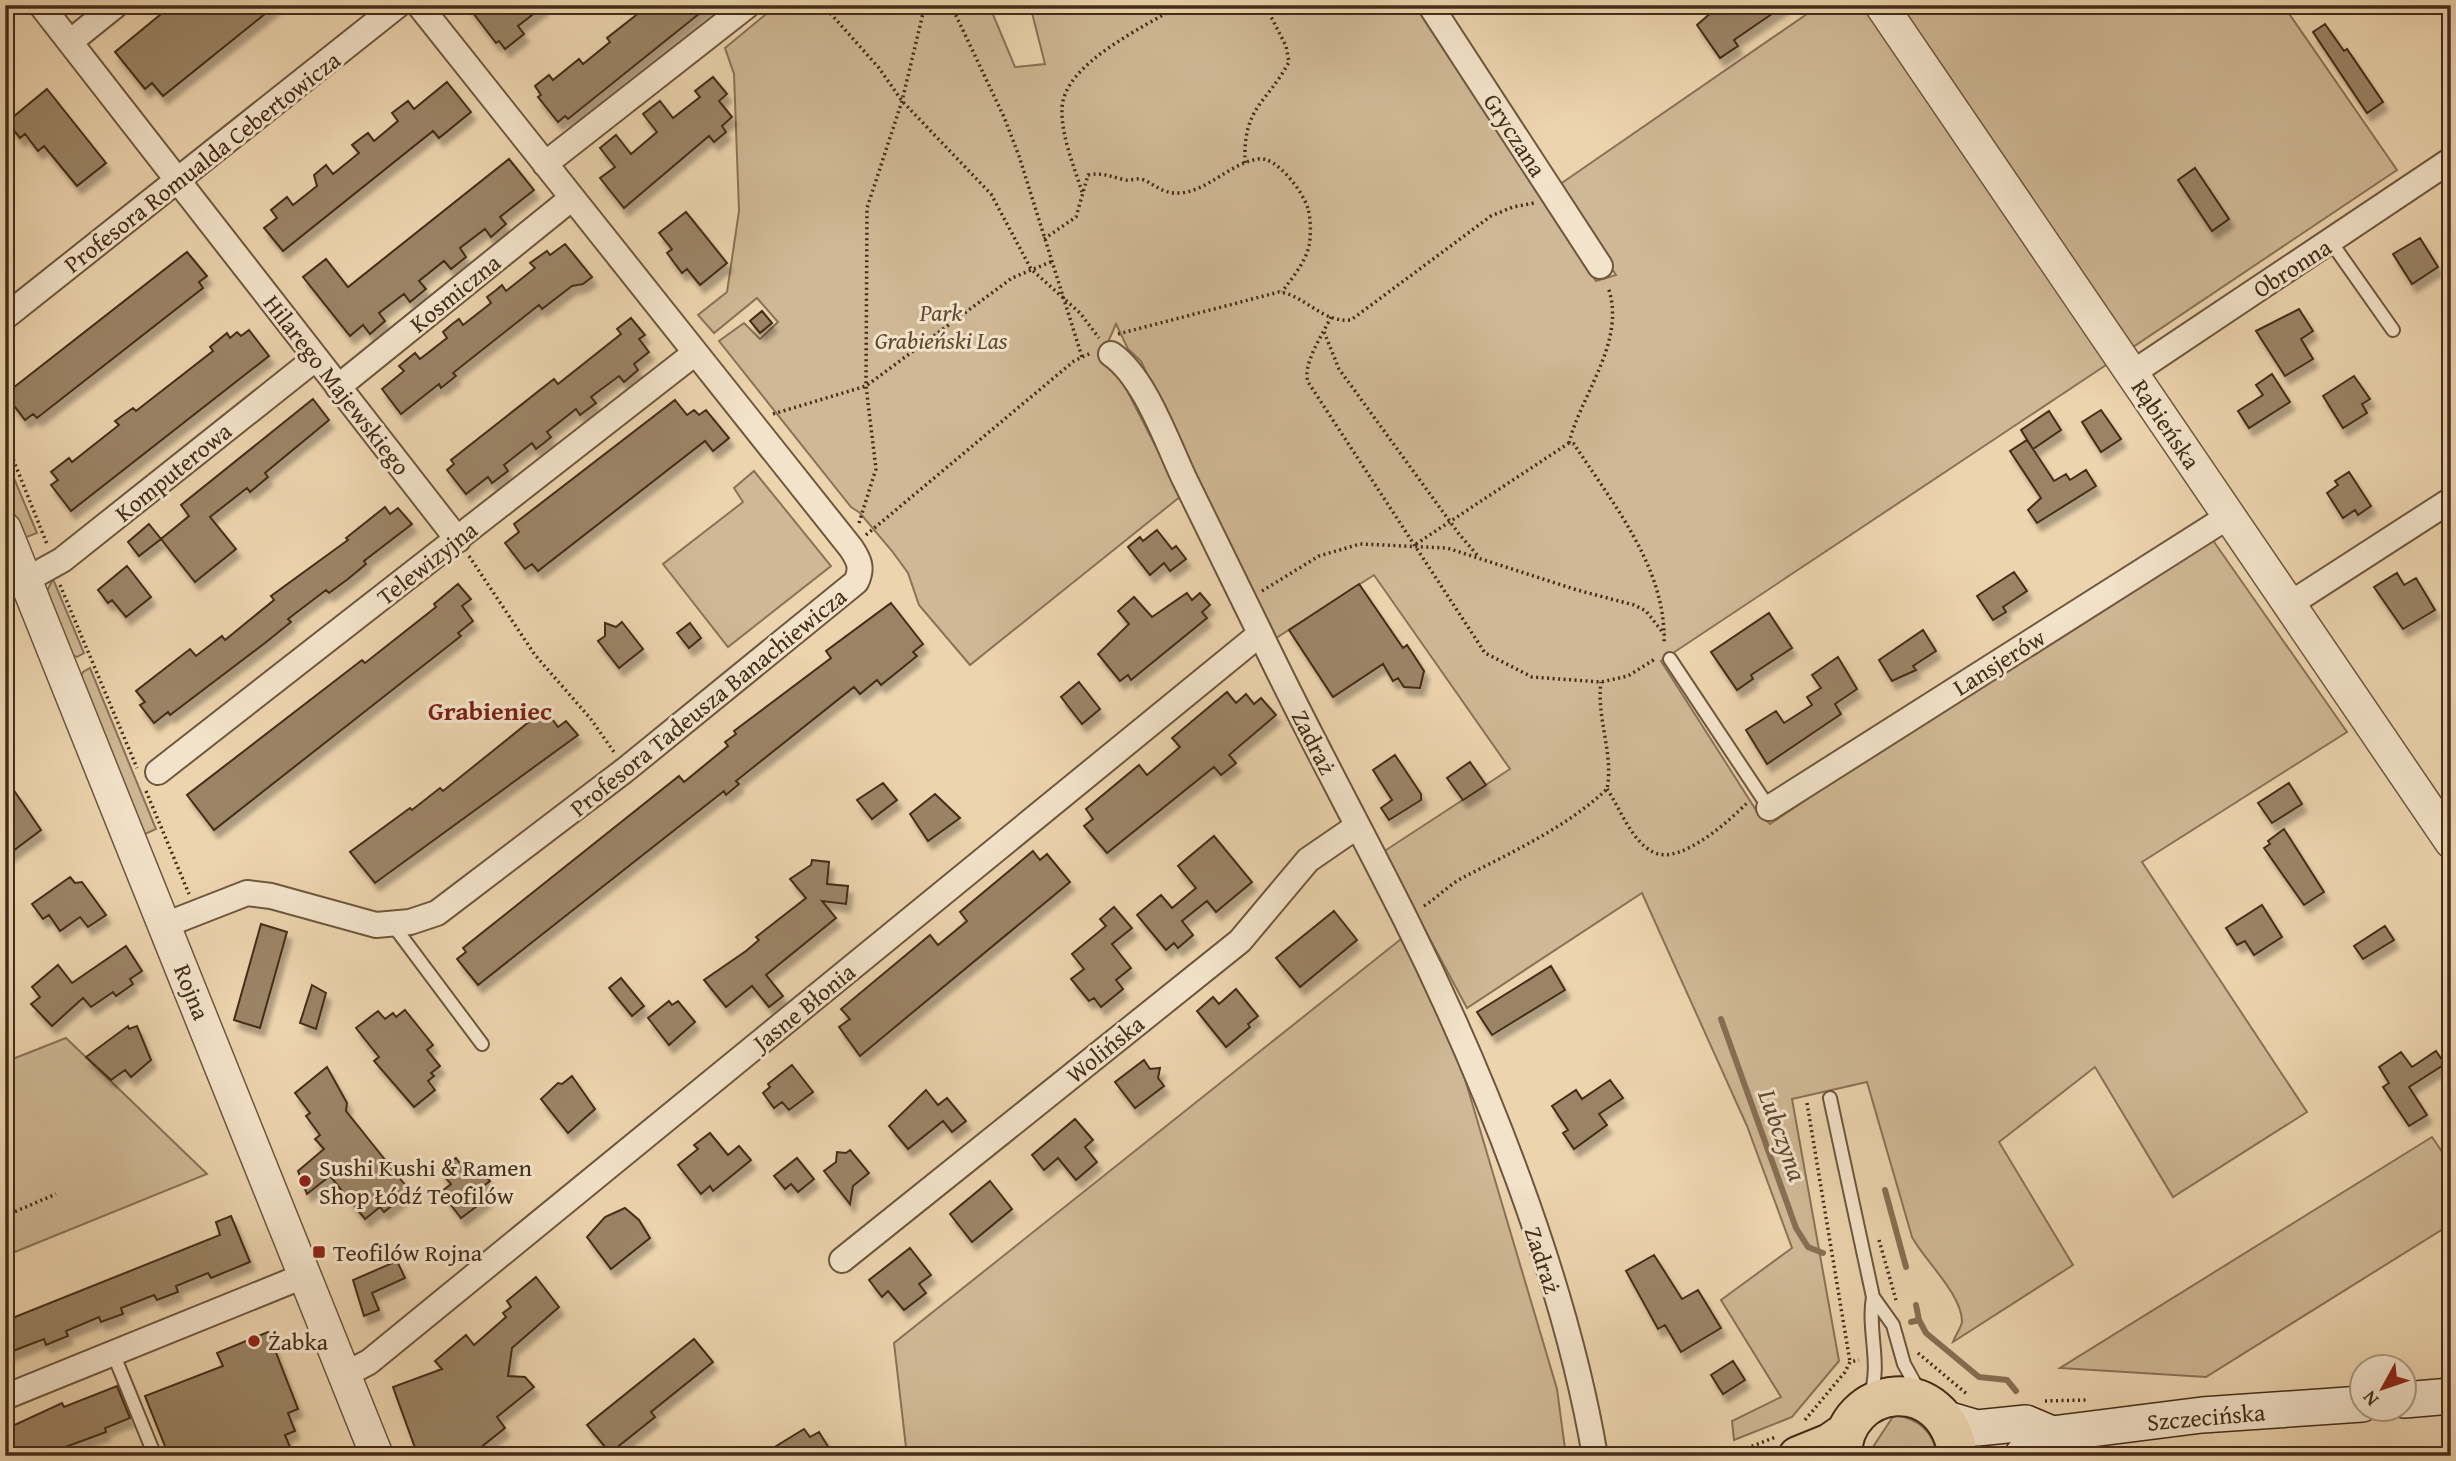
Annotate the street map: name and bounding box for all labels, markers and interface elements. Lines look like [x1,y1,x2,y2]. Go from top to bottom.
street label: Profesora Romualda Cebertowicza [56,42,348,281]
street label: Gryczana [1475,86,1555,184]
street label: Obronna [2246,229,2339,306]
street label: Kosmiczna [402,245,509,341]
street label: Hilarego Majewskiego [255,287,419,483]
park label: Park Grabieński Las [875,295,1008,358]
street label: Rąbieńska [2123,372,2209,477]
street label: Komputerowa [107,414,239,530]
street label: Telewizyjna [369,512,485,614]
street label: Profesora Tadeusza Banachiewicza [562,579,854,825]
street label: Lansjerów [1946,620,2052,704]
district label: Grabieniec [428,691,552,730]
street label: Zadraż [1283,704,1345,780]
street label: Jasne Błonia [743,954,863,1061]
street label: Rojna [165,959,219,1026]
street label: Wolińska [1058,1006,1152,1091]
water label: Lubczyna [1748,1083,1818,1186]
place label: Sushi Kushi & Ramen Shop Łódź Teofilów [319,1150,532,1213]
marker: Sushi Kushi & Ramen Shop Łódź Teofilów [297,1173,313,1189]
street label: Zadraż [1516,1222,1570,1298]
place label: Teofilów Rojna [333,1235,483,1270]
marker: Teofilów Rojna [311,1244,327,1260]
place label: Żabka [268,1324,329,1359]
marker: Żabka [246,1333,262,1349]
north arrow [2348,1352,2418,1422]
text: N [2355,1385,2385,1413]
street label: Szczecińska [2145,1394,2267,1440]

